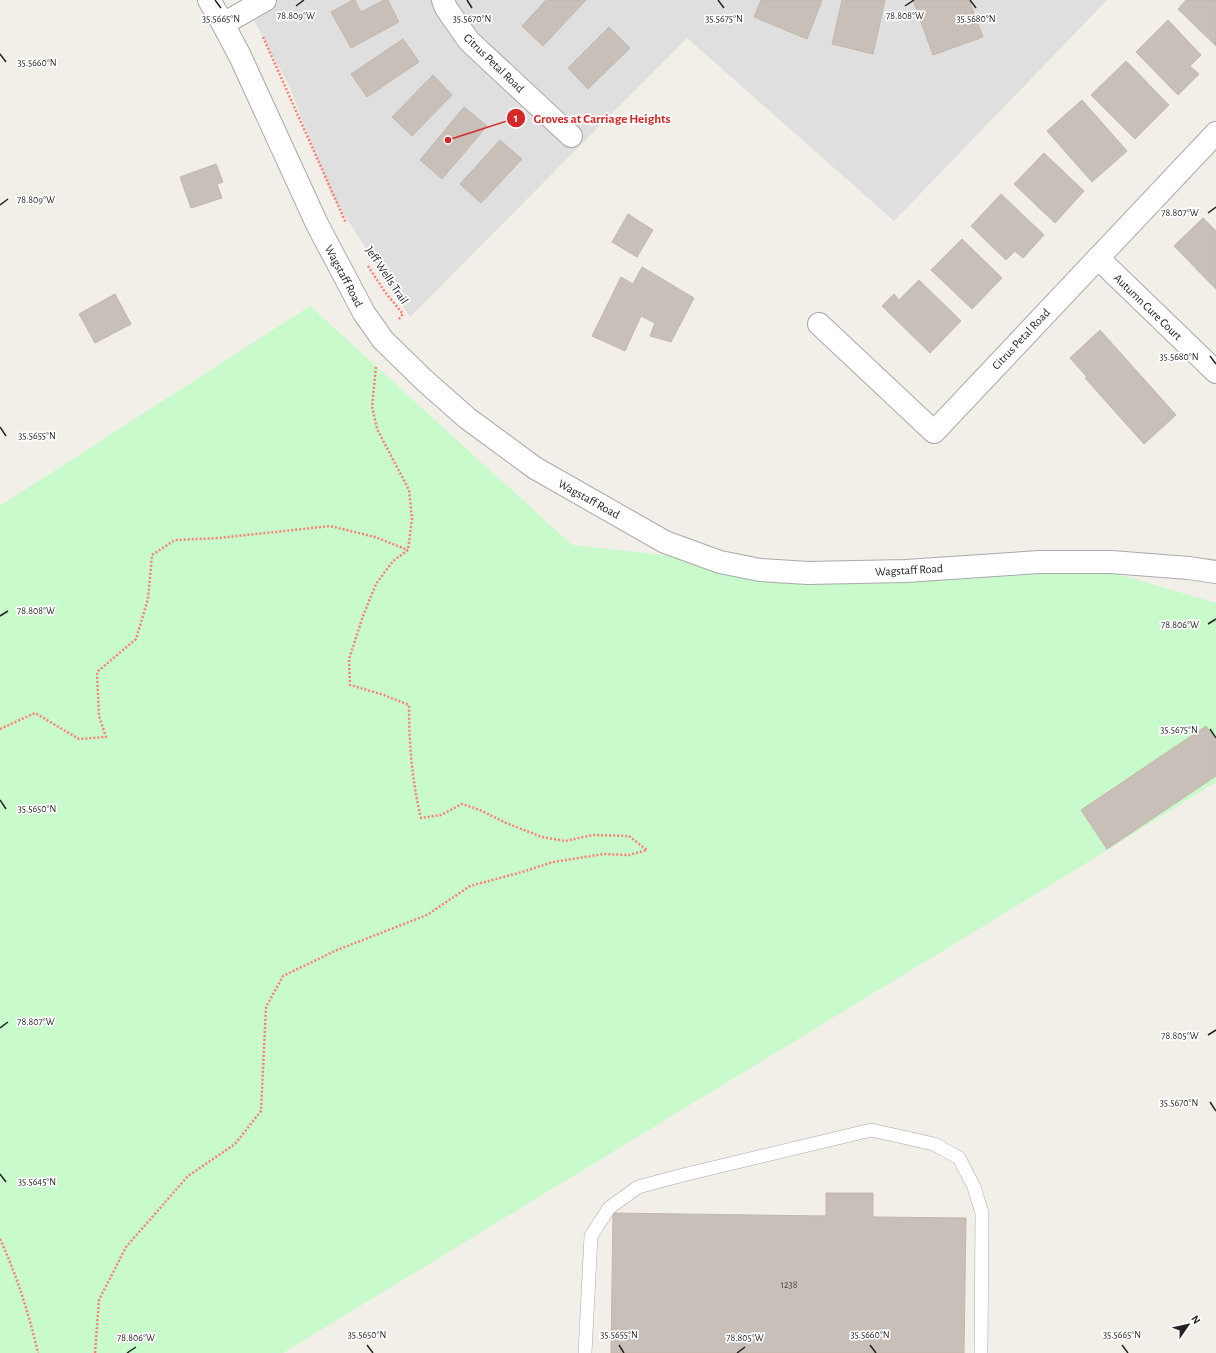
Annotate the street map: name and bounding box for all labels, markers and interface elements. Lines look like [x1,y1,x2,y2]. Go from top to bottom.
text: 78.809°W [277,11,315,21]
text: 78.808°W [886,11,924,21]
text: 35.5665°N [202,14,240,24]
text: 35.5670°N [453,14,491,24]
text: 35.5675°N [705,14,743,24]
text: 35.5680°N [956,14,996,24]
street label: Citrus Petal Road [461,31,527,95]
text: 35.5660°N [17,58,57,68]
callout: Groves at Carriage Heights [506,106,679,131]
text: 1 [514,112,518,124]
text: Groves at Carriage Heights [534,113,670,126]
text: 78.809°W [17,195,55,205]
text: 78.807°W [1161,208,1199,218]
street label: Wagstaff Road [323,243,365,309]
street label: Jeff Wells Trail [363,244,411,306]
street label: Autumn Cure Court [1112,272,1184,342]
street label: Citrus Petal Road [990,306,1052,372]
text: 35.5680°N [1159,352,1199,362]
text: 35.5655°N [18,431,56,441]
street label: Wagstaff Road [556,477,622,521]
street label: Wagstaff Road [875,562,943,578]
text: 78.808°W [17,606,55,616]
text: 78.806°W [1161,620,1199,630]
text: 35.5675°N [1160,725,1198,735]
text: 35.5650°N [18,804,56,814]
text: 78.807°W [17,1017,55,1027]
text: 78.805°W [1161,1031,1199,1041]
text: 35.5670°N [1160,1098,1198,1108]
text: 35.5645°N [18,1177,56,1187]
house number: 1238 [781,1280,798,1290]
north arrow [1168,1305,1208,1345]
text: N [1189,1313,1203,1326]
text: 35.5650°N [348,1330,386,1340]
text: 35.5655°N [600,1330,638,1340]
text: 35.5660°N [850,1330,890,1340]
text: 35.5665°N [1103,1330,1141,1340]
text: 78.806°W [117,1333,155,1343]
text: 78.805°W [726,1333,764,1343]

